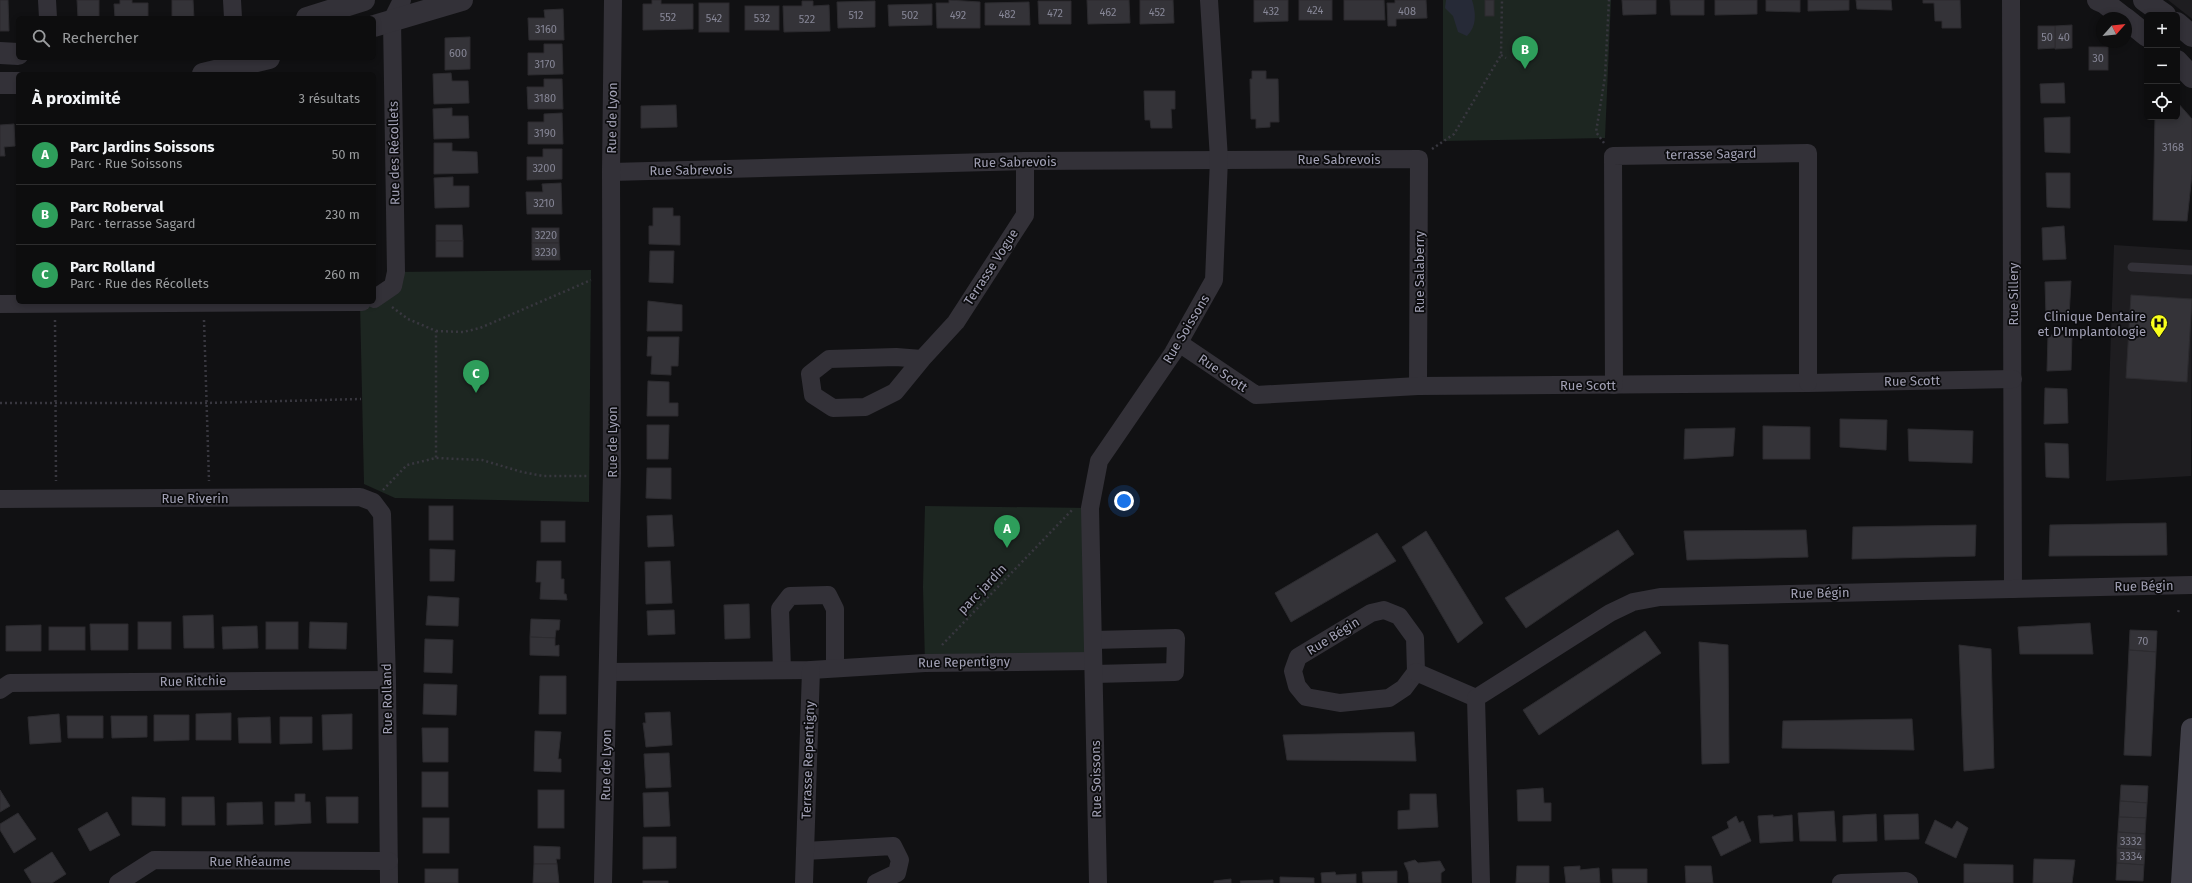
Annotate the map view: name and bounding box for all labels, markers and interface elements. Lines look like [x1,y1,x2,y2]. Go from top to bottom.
house number: 424 [1307,4,1323,17]
house number: 432 [1263,5,1279,18]
house number: 408 [1398,5,1416,18]
house number: 462 [1099,6,1117,19]
house number: 452 [1149,6,1165,19]
house number: 472 [1047,7,1063,20]
house number: 482 [998,8,1016,21]
house number: 512 [848,9,864,22]
house number: 502 [902,9,918,22]
house number: 492 [950,9,966,22]
house number: 552 [660,11,676,24]
house number: 542 [706,12,722,25]
house number: 532 [754,12,770,25]
north arrow [2096,12,2132,48]
map controls [2144,12,2180,120]
button: + [2144,12,2180,48]
house number: 522 [799,13,815,26]
search box [16,16,376,60]
house number: 3160 [535,23,557,36]
icon: search [30,27,52,49]
text: Rechercher [62,29,138,47]
house number: 50 [2041,31,2053,44]
house number: 40 [2058,31,2070,44]
pin: B [1512,36,1538,69]
house number: 600 [449,47,467,60]
button: − [2144,48,2180,84]
house number: 30 [2092,52,2104,65]
house number: 3170 [535,58,555,71]
street label: Rue de Lyon [604,82,620,154]
button: locate [2144,84,2180,120]
text: À proximité [32,88,121,109]
text: 3 résultats [298,91,360,106]
house number: 3180 [534,92,556,105]
street label: Rue des Récollets [386,101,402,205]
house number: 3190 [534,127,556,140]
text: Parc Jardins Soissons [70,138,215,156]
house number: 3168 [2162,141,2184,154]
street label: terrasse Sagard [1666,146,1756,162]
text: A [41,147,49,162]
text: 50 m [332,147,360,162]
street label: Rue Sabrevois [1297,152,1381,167]
street label: Rue Sabrevois [973,154,1057,170]
text: Parc · Rue Soissons [70,156,182,171]
house number: 3200 [532,162,556,175]
street label: Rue Sabrevois [649,162,733,178]
house number: 3210 [533,197,555,210]
text: Parc Roberval [70,198,164,216]
text: B [41,207,49,222]
text: 230 m [325,207,360,222]
text: Parc · terrasse Sagard [70,216,195,231]
street label: Terrasse Vogue [961,226,1021,308]
house number: 3220 [535,229,557,242]
street label: Rue Salaberry [1412,230,1427,313]
house number: 3230 [535,246,557,259]
text: Parc Rolland [70,258,155,276]
street label: Rue Sillery [2006,262,2021,325]
text: C [41,267,49,282]
text: 260 m [325,267,360,282]
text: Parc · Rue des Récollets [70,276,209,291]
street label: Rue Soissons [1160,292,1212,366]
place label: Clinique Dentaire et D'Implantologie [2037,309,2146,339]
hospital icon: Clinique Dentaire et D'Implantologie [2149,313,2169,338]
street label: Rue Scott [1196,351,1251,395]
pin: C [463,360,489,393]
street label: Rue Scott [1884,373,1940,389]
street label: Rue Scott [1560,378,1616,393]
street label: Rue de Lyon [605,406,620,478]
street label: Rue Riverin [161,491,229,506]
your location [1114,491,1134,511]
pin: A [994,515,1020,548]
street label: parc jardin [955,561,1009,617]
street label: Rue Bégin [2114,578,2174,594]
street label: Rue Bégin [1790,585,1850,601]
street label: Rue Bégin [1304,614,1362,658]
house number: 70 [2138,635,2148,648]
street label: Rue Repentigny [918,654,1011,670]
street label: Rue Rolland [379,663,395,735]
street label: Rue Ritchie [160,673,226,689]
street label: Terrasse Repentigny [798,700,818,819]
street label: Rue de Lyon [598,729,614,801]
street label: Rue Soissons [1088,740,1104,818]
house number: 3332 [2120,835,2142,848]
house number: 3334 [2120,850,2142,863]
street label: Rue Rhéaume [209,854,291,869]

